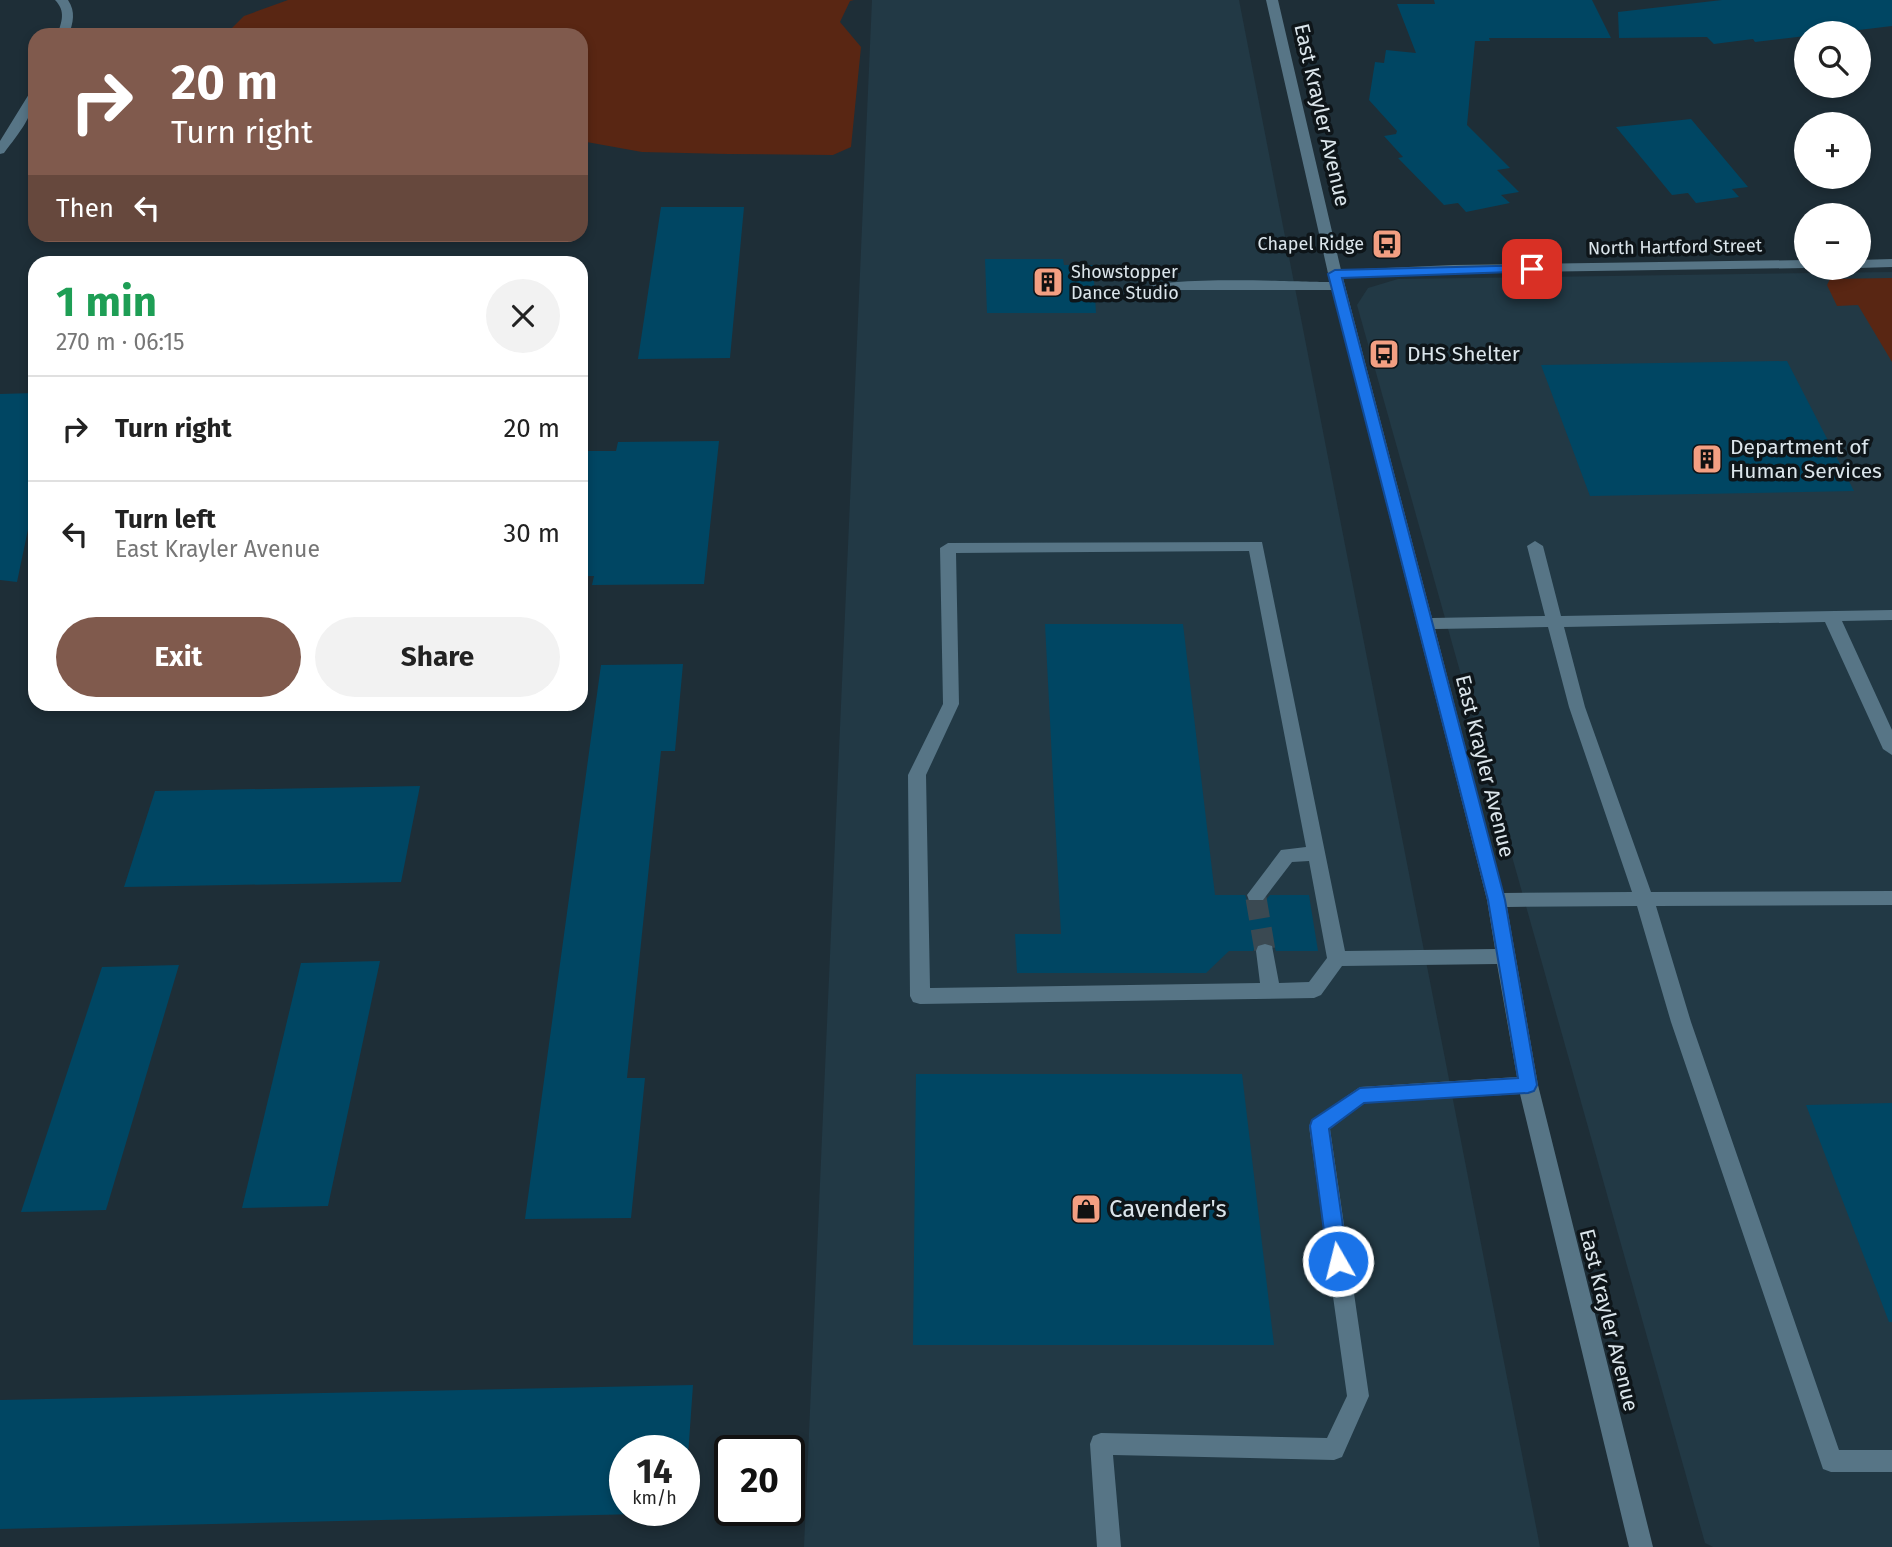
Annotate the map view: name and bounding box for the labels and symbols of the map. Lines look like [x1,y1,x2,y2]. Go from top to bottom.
street label: East Krayler Avenue [1288,21,1356,209]
bus stop icon: Chapel Ridge [1370,227,1404,261]
place label: Chapel Ridge [1258,233,1364,255]
street label: North Hartford Street [1588,234,1763,260]
pin [1502,239,1562,299]
place label: Showstopper Dance Studio [1071,261,1179,304]
building icon: Showstopper Dance Studio [1031,265,1065,299]
bus stop icon: DHS Shelter [1367,337,1401,371]
place label: DHS Shelter [1407,341,1520,367]
place label: Department of Human Services [1730,434,1882,484]
building icon: Department of Human Services [1690,442,1724,476]
street label: East Krayler Avenue [1450,672,1520,860]
shop icon: Cavender's [1069,1192,1103,1226]
place label: Cavender's [1109,1195,1227,1223]
position arrow [1301,1224,1375,1298]
street label: East Krayler Avenue [1574,1226,1644,1414]
speed limit sign: 20 [714,1435,805,1526]

